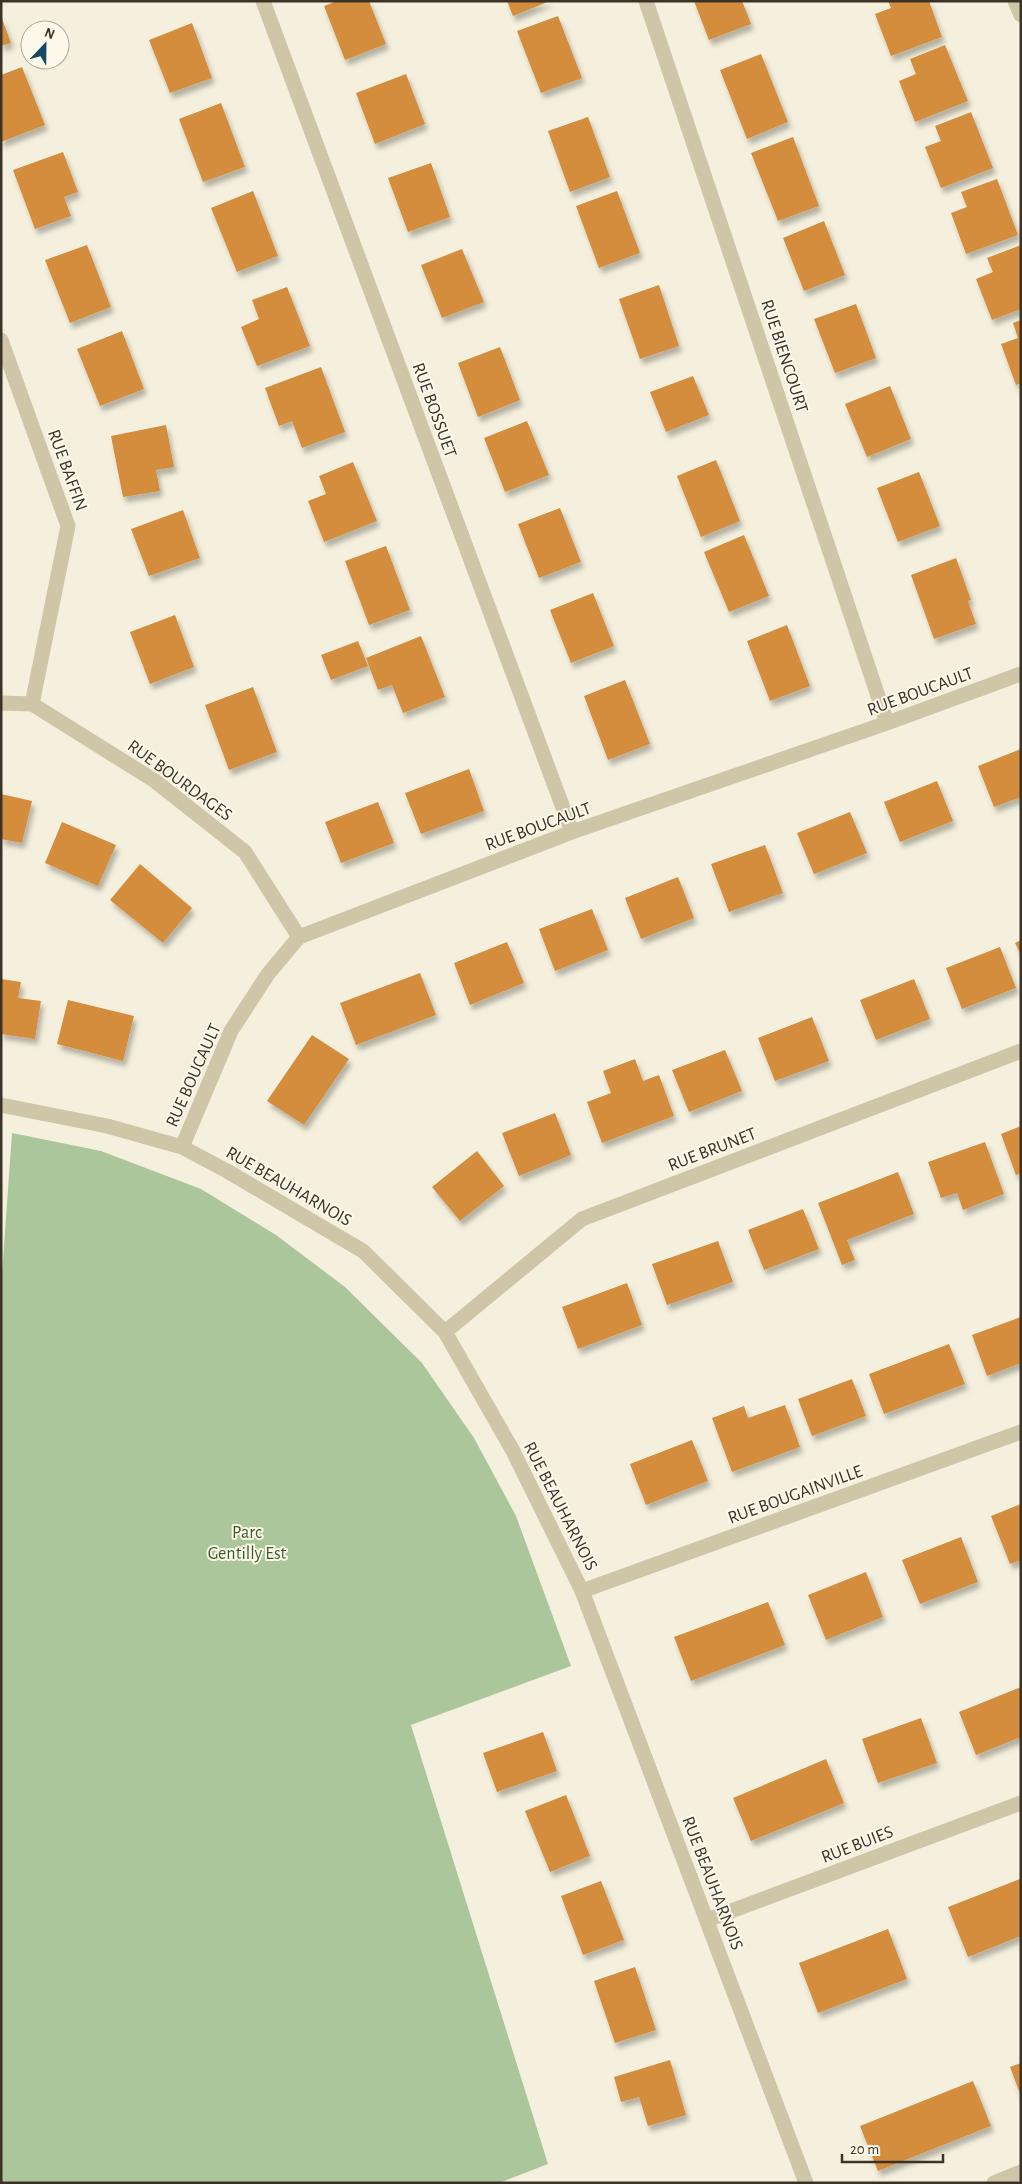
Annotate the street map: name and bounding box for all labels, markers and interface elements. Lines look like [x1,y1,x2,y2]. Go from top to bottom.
north arrow [20,20,70,70]
text: N [42,26,57,42]
street label: RUE BIENCOURT [757,297,811,415]
street label: RUE BOSSUET [409,361,460,460]
street label: RUE BAFFIN [44,427,90,514]
street label: RUE BOUCAULT [865,664,976,719]
street label: RUE BOURDAGES [124,737,235,825]
street label: RUE BOUCAULT [483,799,594,854]
street label: RUE BOUCAULT [163,1021,225,1130]
street label: RUE BRUNET [666,1125,759,1175]
street label: RUE BEAUHARNOIS [223,1144,354,1230]
street label: RUE BEAUHARNOIS [520,1439,600,1574]
street label: RUE BOUGAINVILLE [726,1462,865,1528]
park label: Parc Gentilly Est [208,1524,287,1563]
street label: RUE BEAUHARNOIS [678,1814,746,1953]
street label: RUE BUIES [819,1823,896,1867]
scale bar [842,2132,943,2164]
text: 20 m [850,2142,879,2157]

